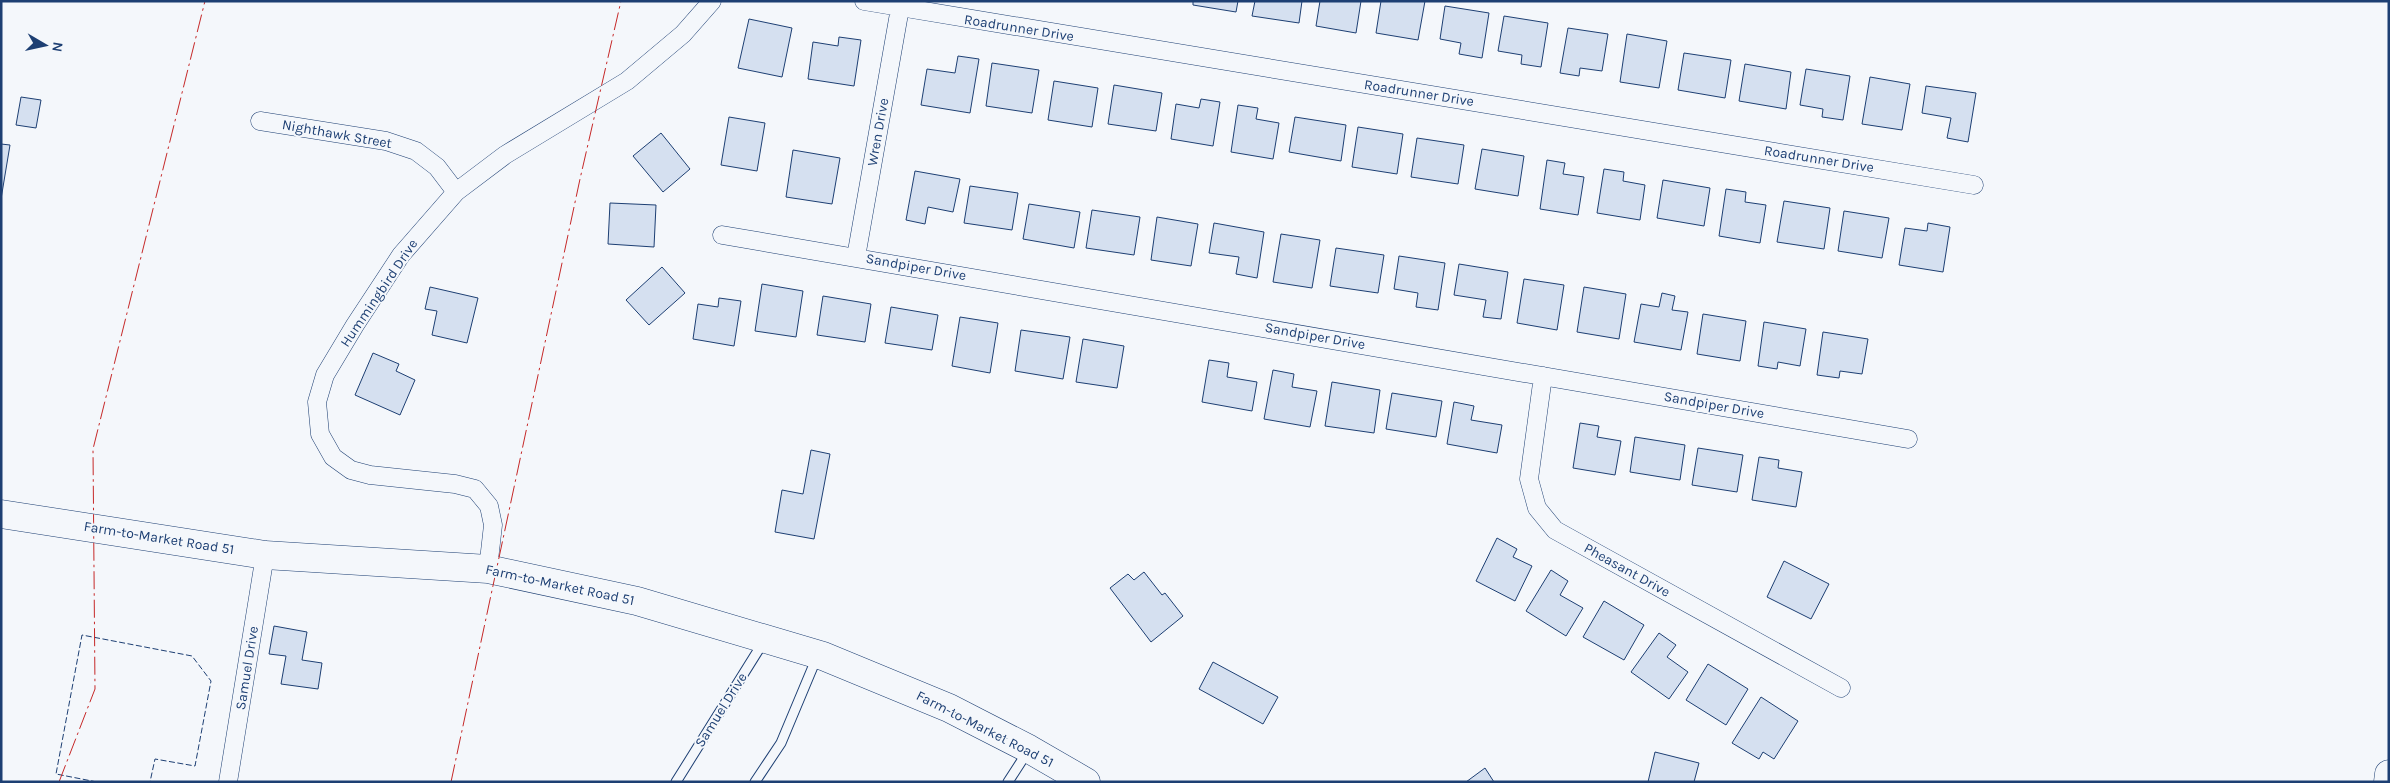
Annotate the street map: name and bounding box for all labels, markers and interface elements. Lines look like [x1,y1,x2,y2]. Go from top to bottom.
street label: Roadrunner Drive [963,11,1075,45]
north arrow [20,20,70,70]
text: N [48,41,67,53]
street label: Roadrunner Drive [1363,76,1475,110]
street label: Wren Drive [864,97,892,167]
street label: Nighthawk Street [281,116,393,152]
street label: Roadrunner Drive [1763,142,1875,176]
street label: Hummingbird Drive [337,236,421,350]
street label: Sandpiper Drive [864,250,968,284]
street label: Sandpiper Drive [1263,319,1367,353]
street label: Sandpiper Drive [1662,388,1766,422]
street label: Farm-to-Market Road 51 [83,518,235,558]
street label: Pheasant Drive [1581,539,1673,601]
street label: Farm-to-Market Road 51 [484,561,636,609]
street label: Samuel Drive [232,625,262,711]
street label: Samuel Drive [691,670,751,750]
street label: Farm-to-Market Road 51 [913,687,1057,771]

